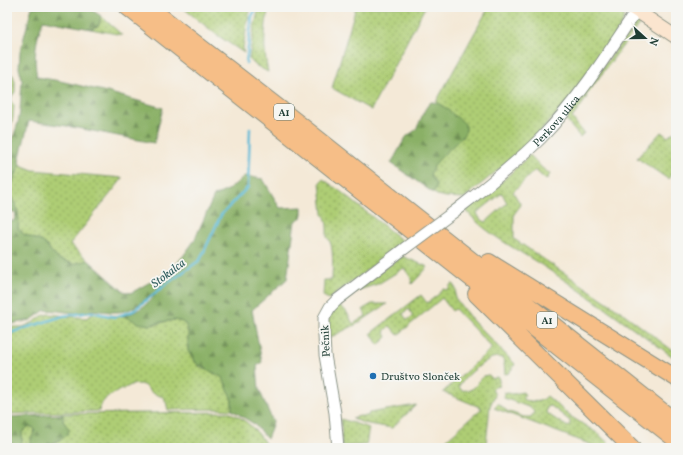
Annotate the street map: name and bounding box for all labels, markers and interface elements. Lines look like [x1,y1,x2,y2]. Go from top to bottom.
north arrow [625,18,665,58]
text: N [645,35,661,47]
street label: Perkova ulica [530,92,584,151]
road number: A1 [274,104,294,120]
water label: Stokalca [148,255,189,292]
road number: A1 [537,312,557,328]
street label: Pečnik [318,324,335,357]
place label: Društvo Slonček [381,370,460,385]
marker: Društvo Slonček [368,371,378,381]

